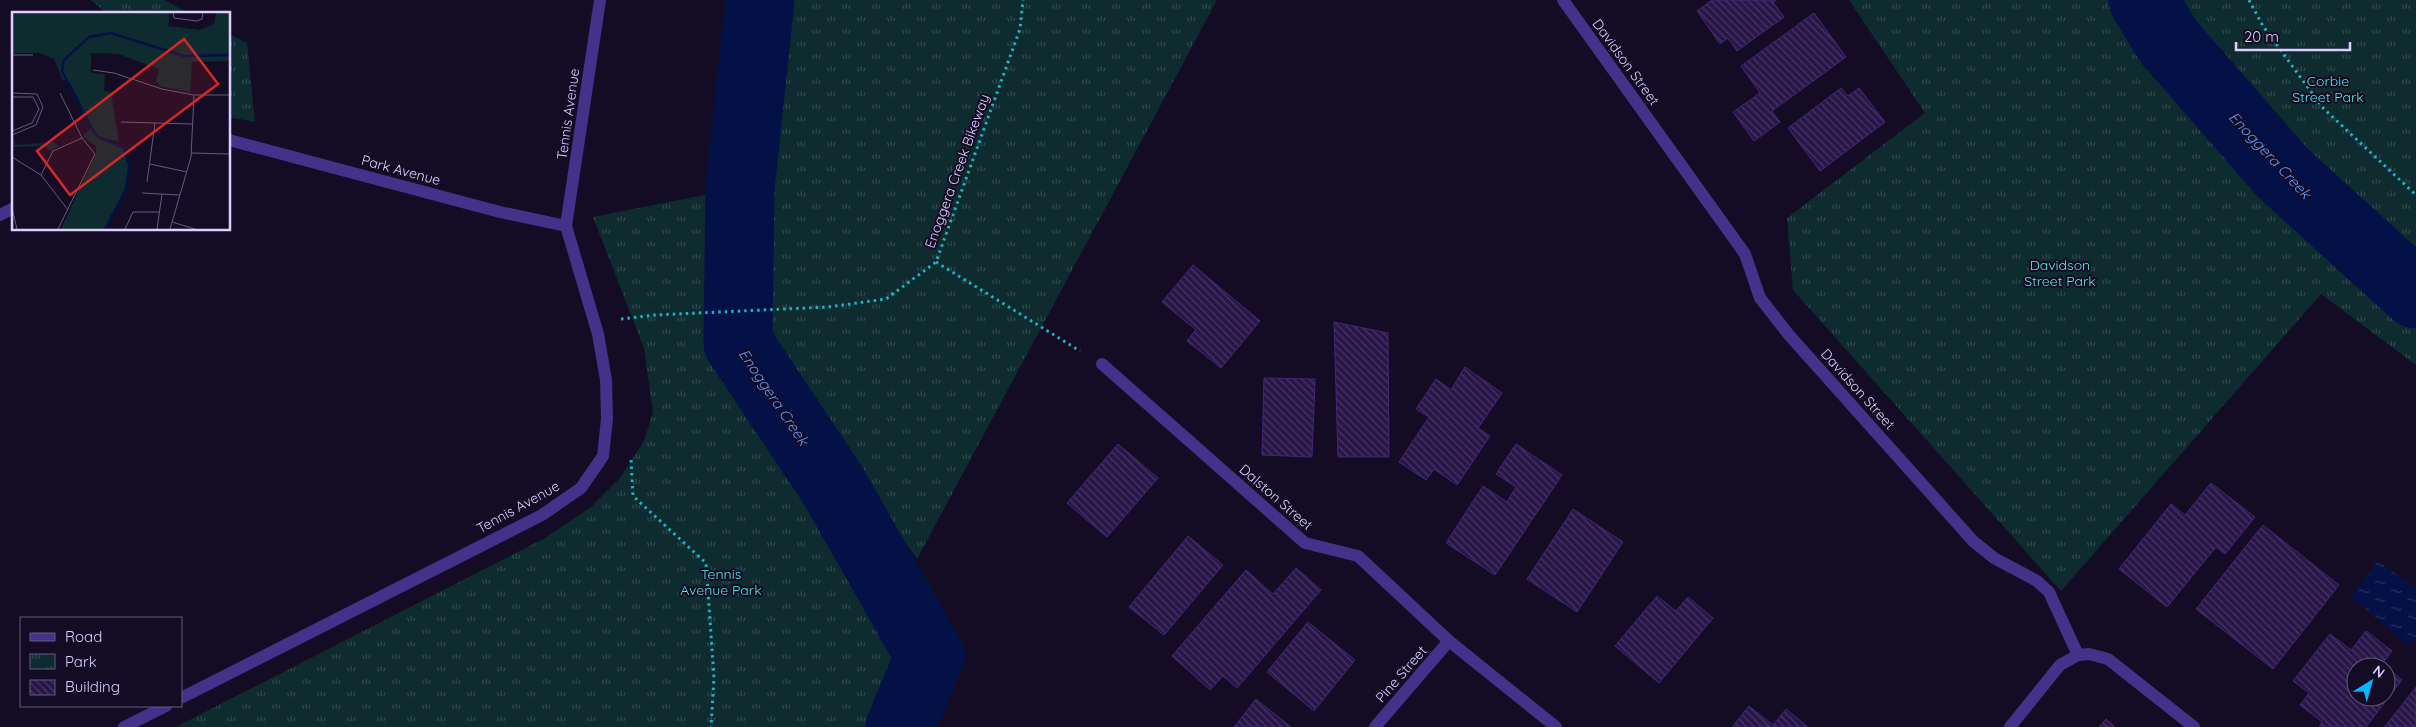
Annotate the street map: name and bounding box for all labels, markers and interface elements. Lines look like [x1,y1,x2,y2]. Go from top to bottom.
inset map [12,12,230,230]
street label: Davidson Street [1589,15,1664,109]
scale bar [2236,20,2350,52]
text: 20 m [2244,27,2279,46]
street label: Tennis Avenue [553,67,583,161]
park label: Corbie Street Park [2292,72,2364,106]
street label: Enoggera Creek Bikeway [921,91,993,251]
water label: Enoggera Creek [2225,108,2317,204]
street label: Park Avenue [359,151,443,189]
park label: Davidson Street Park [2024,256,2096,290]
water label: Enoggera Creek [735,345,814,450]
street label: Davidson Street [1817,345,1899,433]
street label: Dalston Street [1236,460,1317,534]
street label: Tennis Avenue [473,477,563,537]
park label: Tennis Avenue Park [680,565,762,599]
legend [20,617,182,707]
text: Road [65,627,102,646]
street label: Pine Street [1371,642,1431,706]
text: Park [65,652,97,671]
north arrow [2346,657,2396,707]
text: N [2369,661,2388,682]
text: Building [65,677,120,696]

